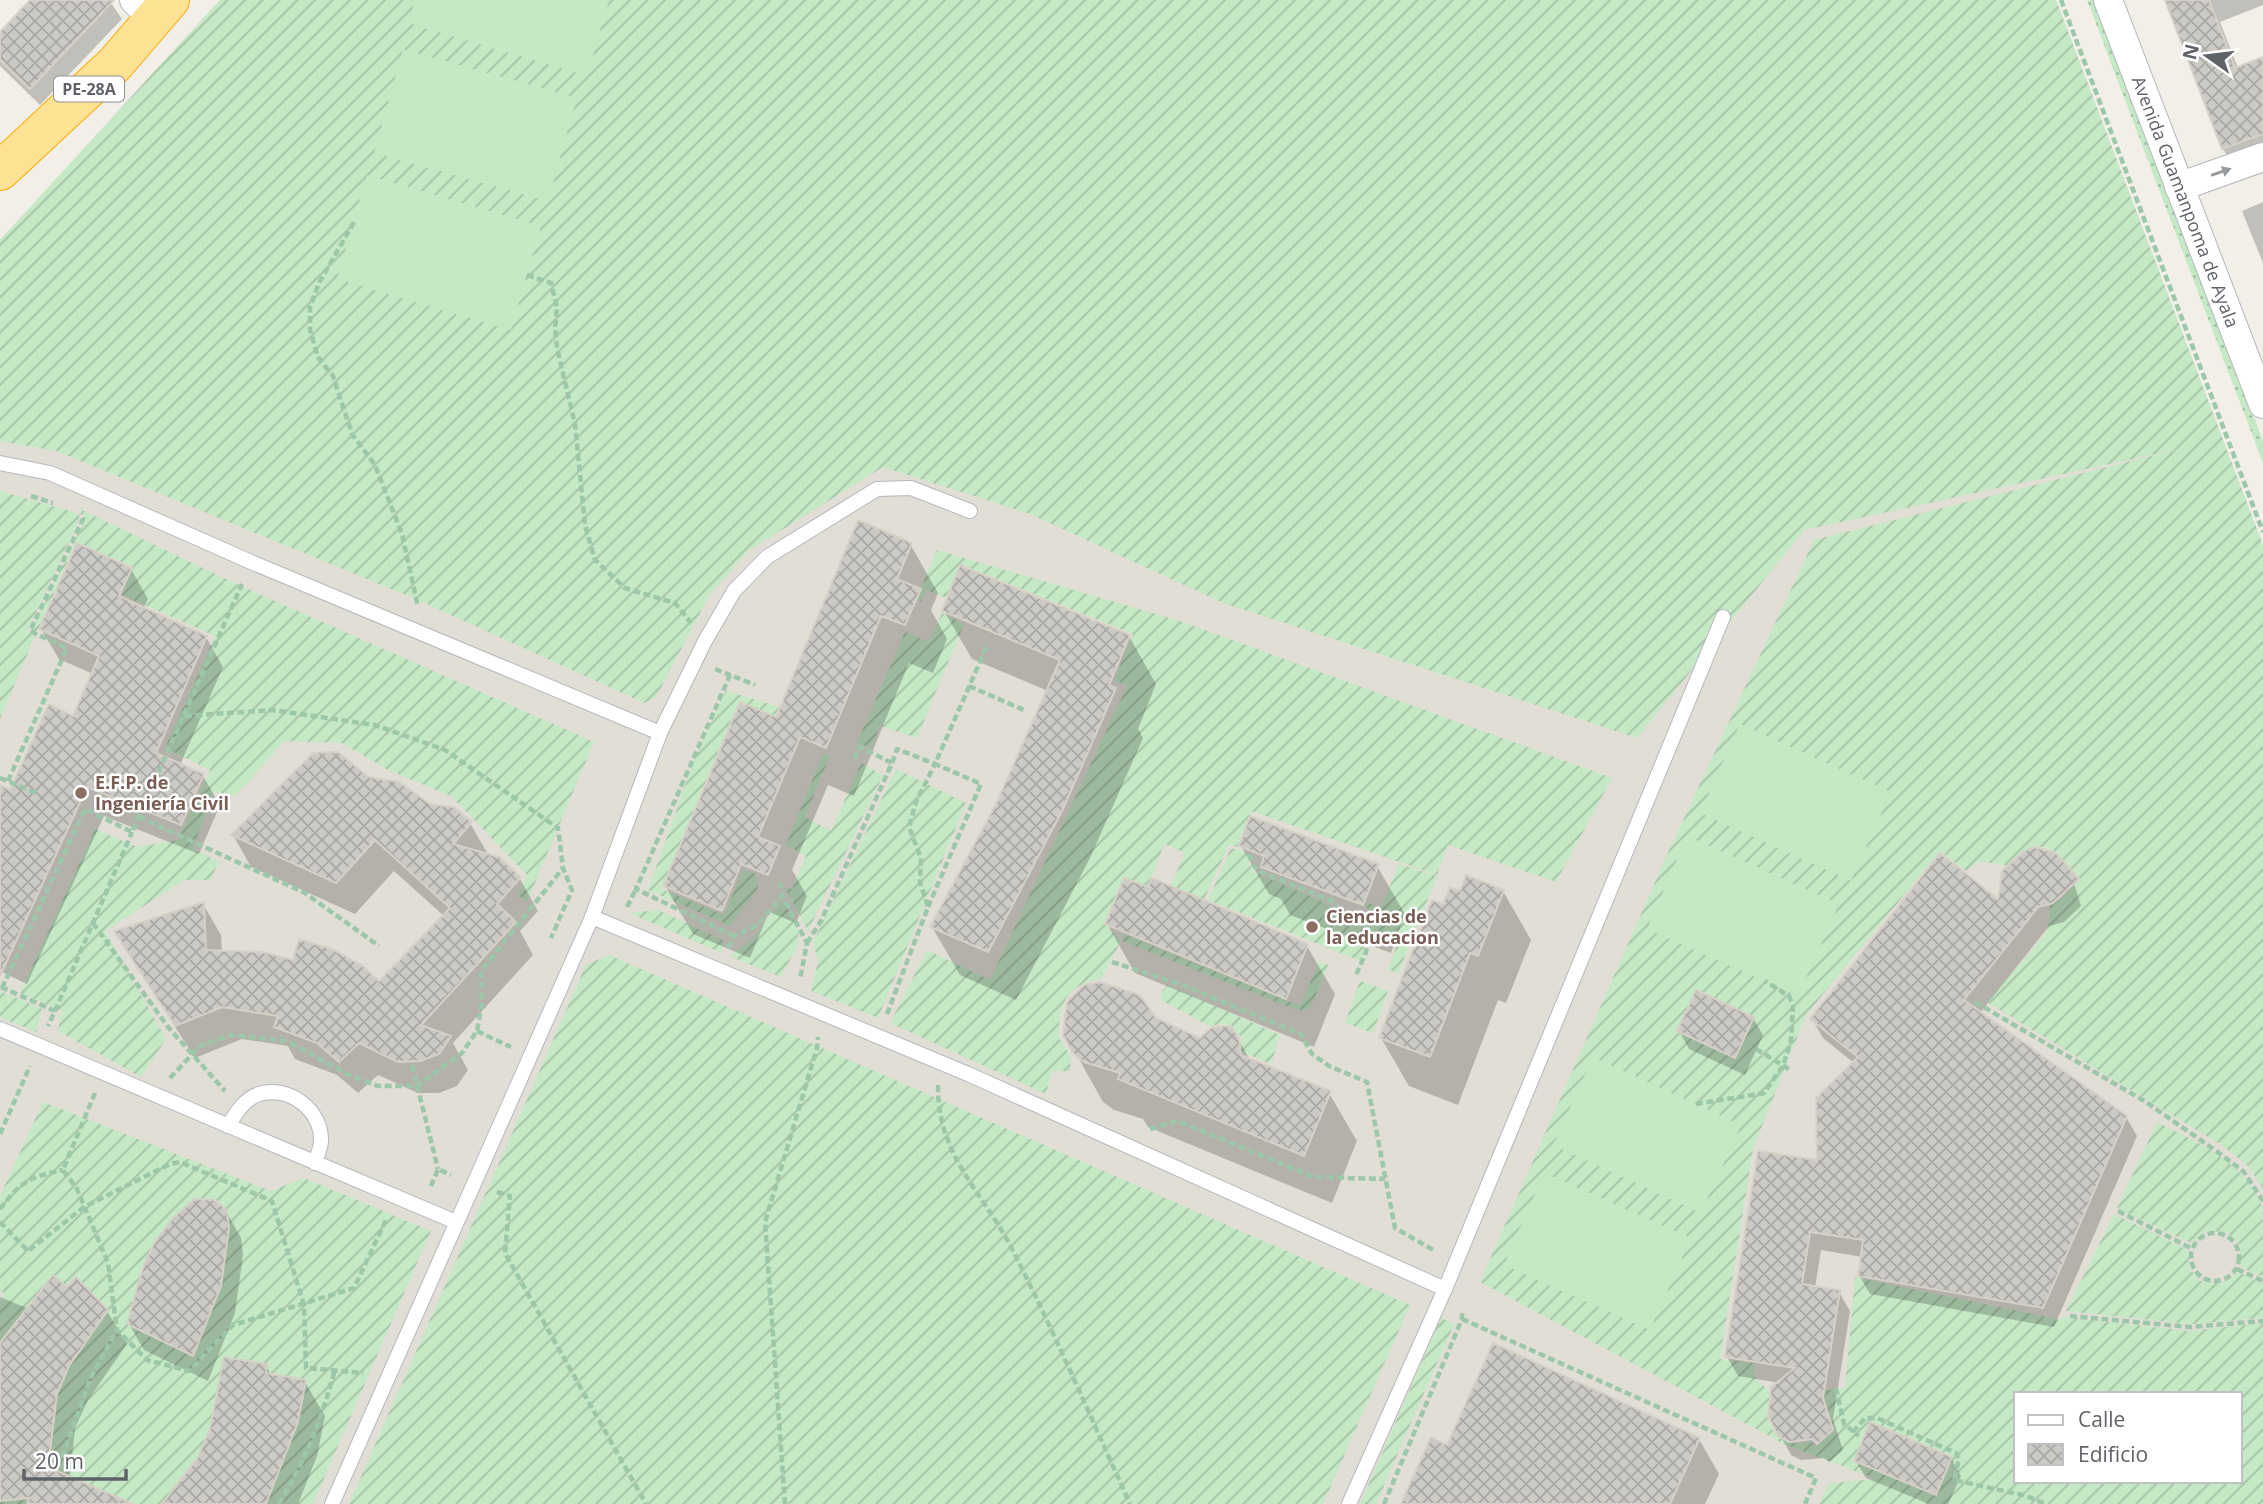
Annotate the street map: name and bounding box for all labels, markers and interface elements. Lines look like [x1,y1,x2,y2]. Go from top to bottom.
north arrow [2172,21,2242,91]
text: N [2176,41,2205,63]
street label: Avenida Guamanpoma de Ayala [2127,72,2245,331]
road number: PE-28A [54,76,124,102]
one-way arrow [2210,166,2231,177]
place label: E.F.P. de Ingeniería Civil [95,770,229,815]
marker: E.F.P. de Ingeniería Civil [73,785,89,801]
place label: Ciencias de la educacion [1326,904,1439,949]
marker: Ciencias de la educacion [1304,919,1320,935]
legend [2014,1392,2242,1483]
text: Calle [2078,1405,2125,1433]
scale bar [24,1438,126,1482]
text: Edificio [2078,1440,2148,1468]
text: 20 m [35,1447,84,1475]

